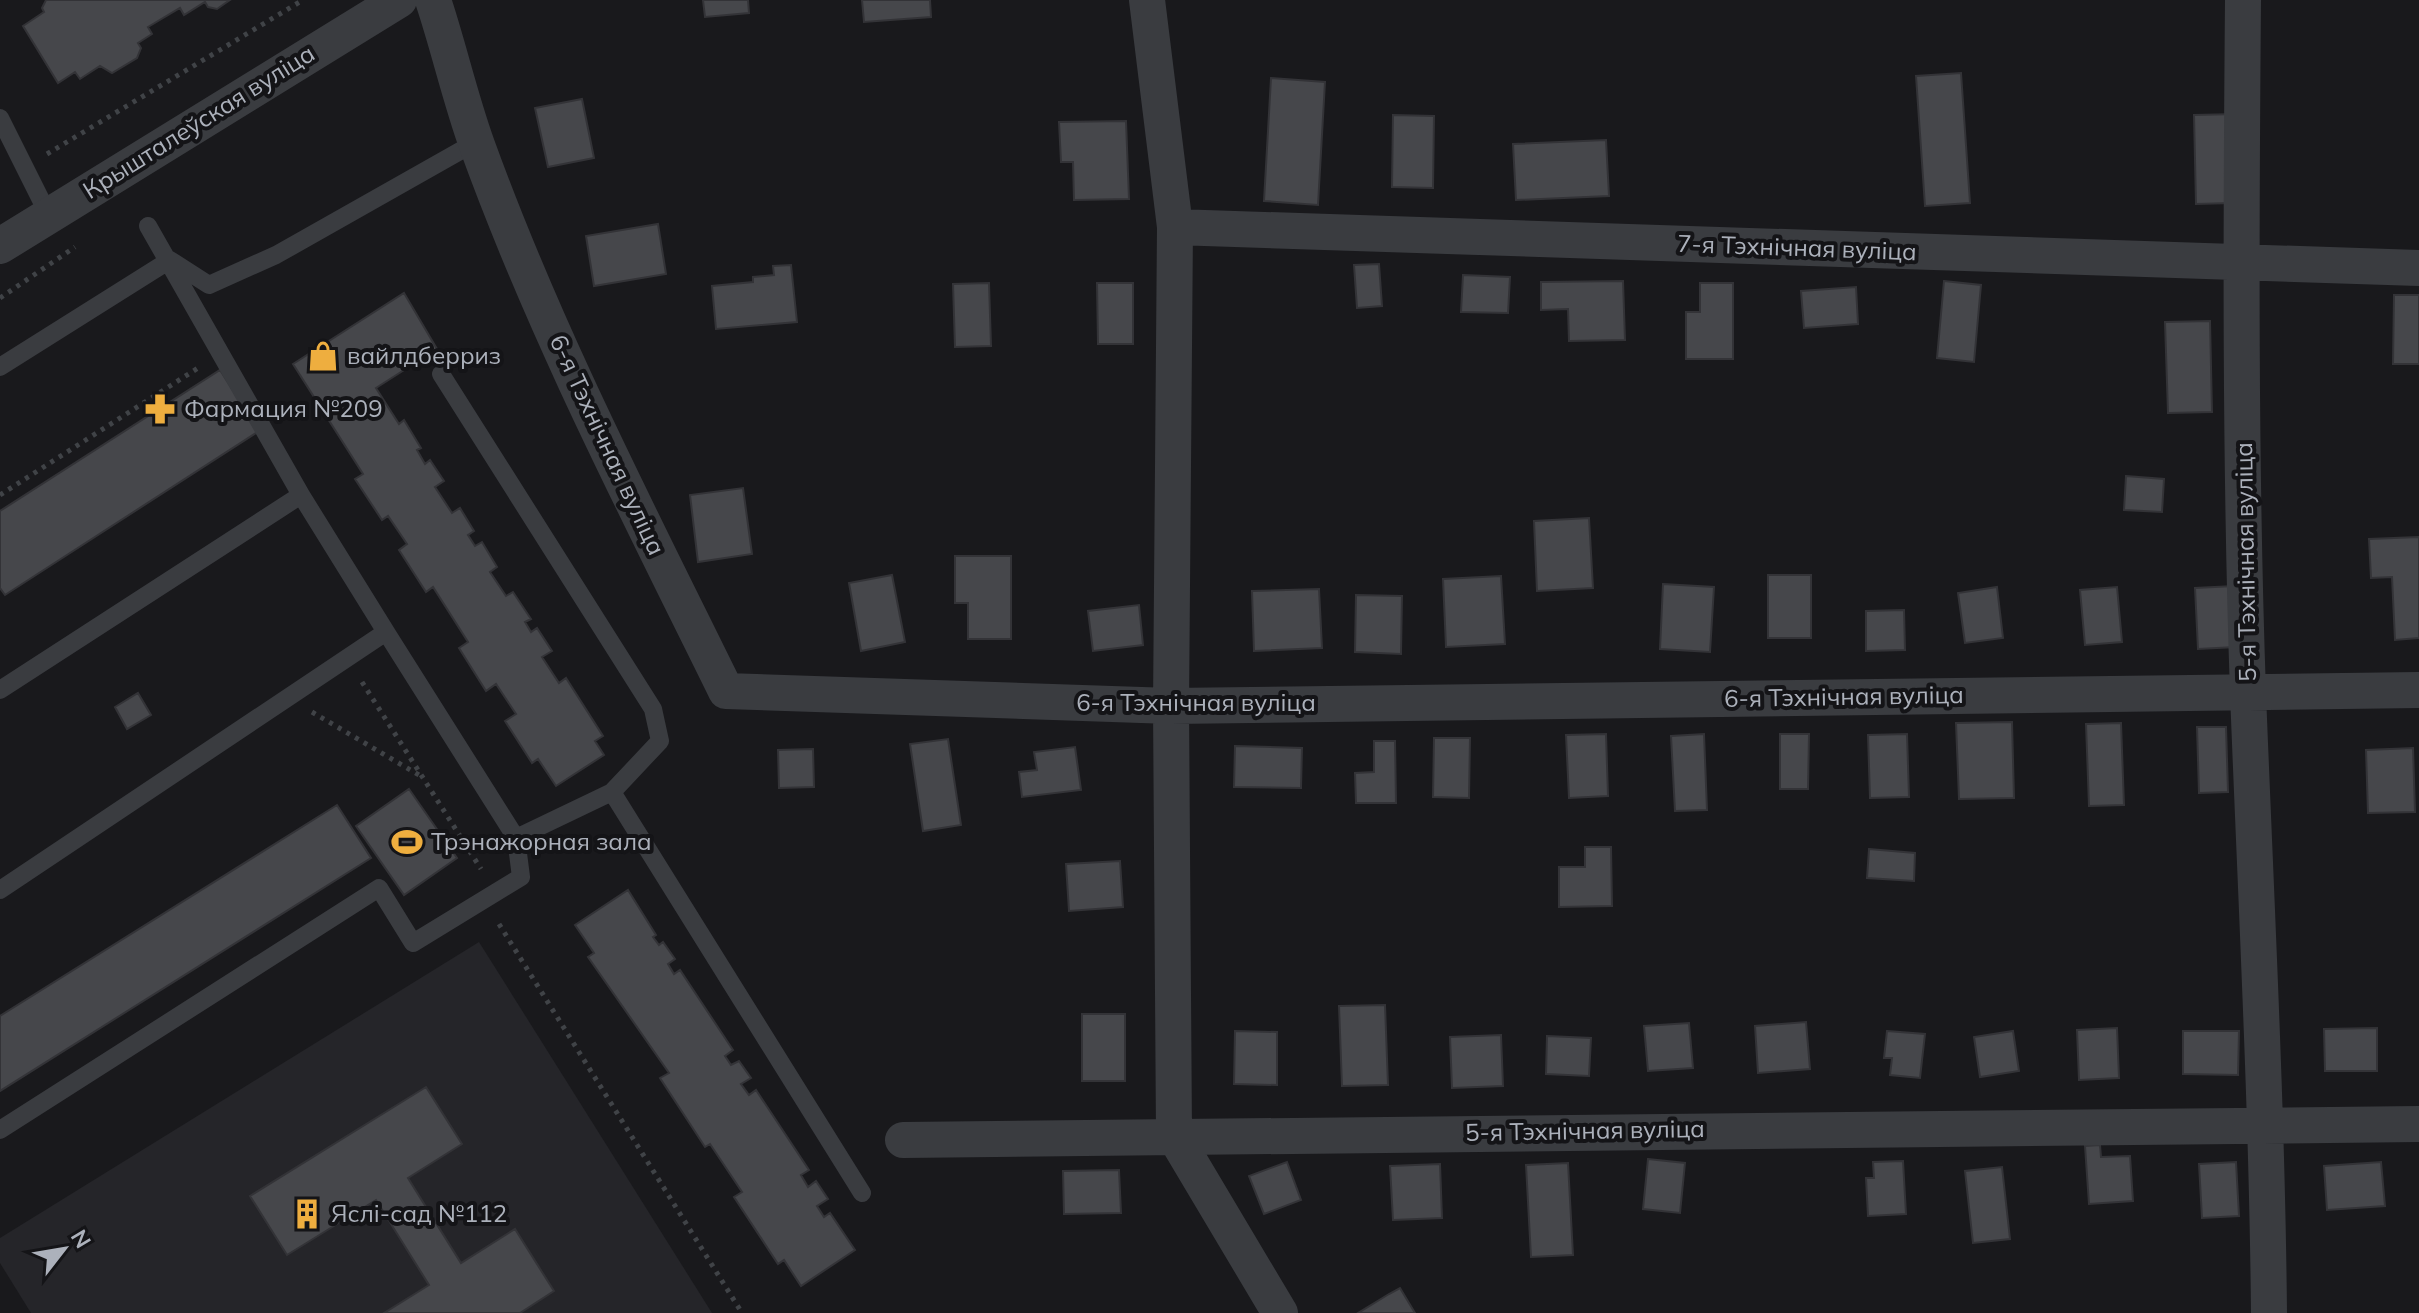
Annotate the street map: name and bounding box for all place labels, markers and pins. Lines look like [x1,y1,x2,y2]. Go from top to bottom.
shop icon: вайлдберриз [306,339,340,373]
place label: вайлдберриз [347,340,501,370]
pharmacy icon: Фармация №209 [143,392,177,426]
place label: Фармация №209 [184,393,383,423]
sports icon: Трэнажорная зала [390,825,424,859]
place label: Трэнажорная зала [431,826,652,856]
building icon: Яслі-сад №112 [290,1197,324,1231]
place label: Яслі-сад №112 [331,1198,507,1228]

